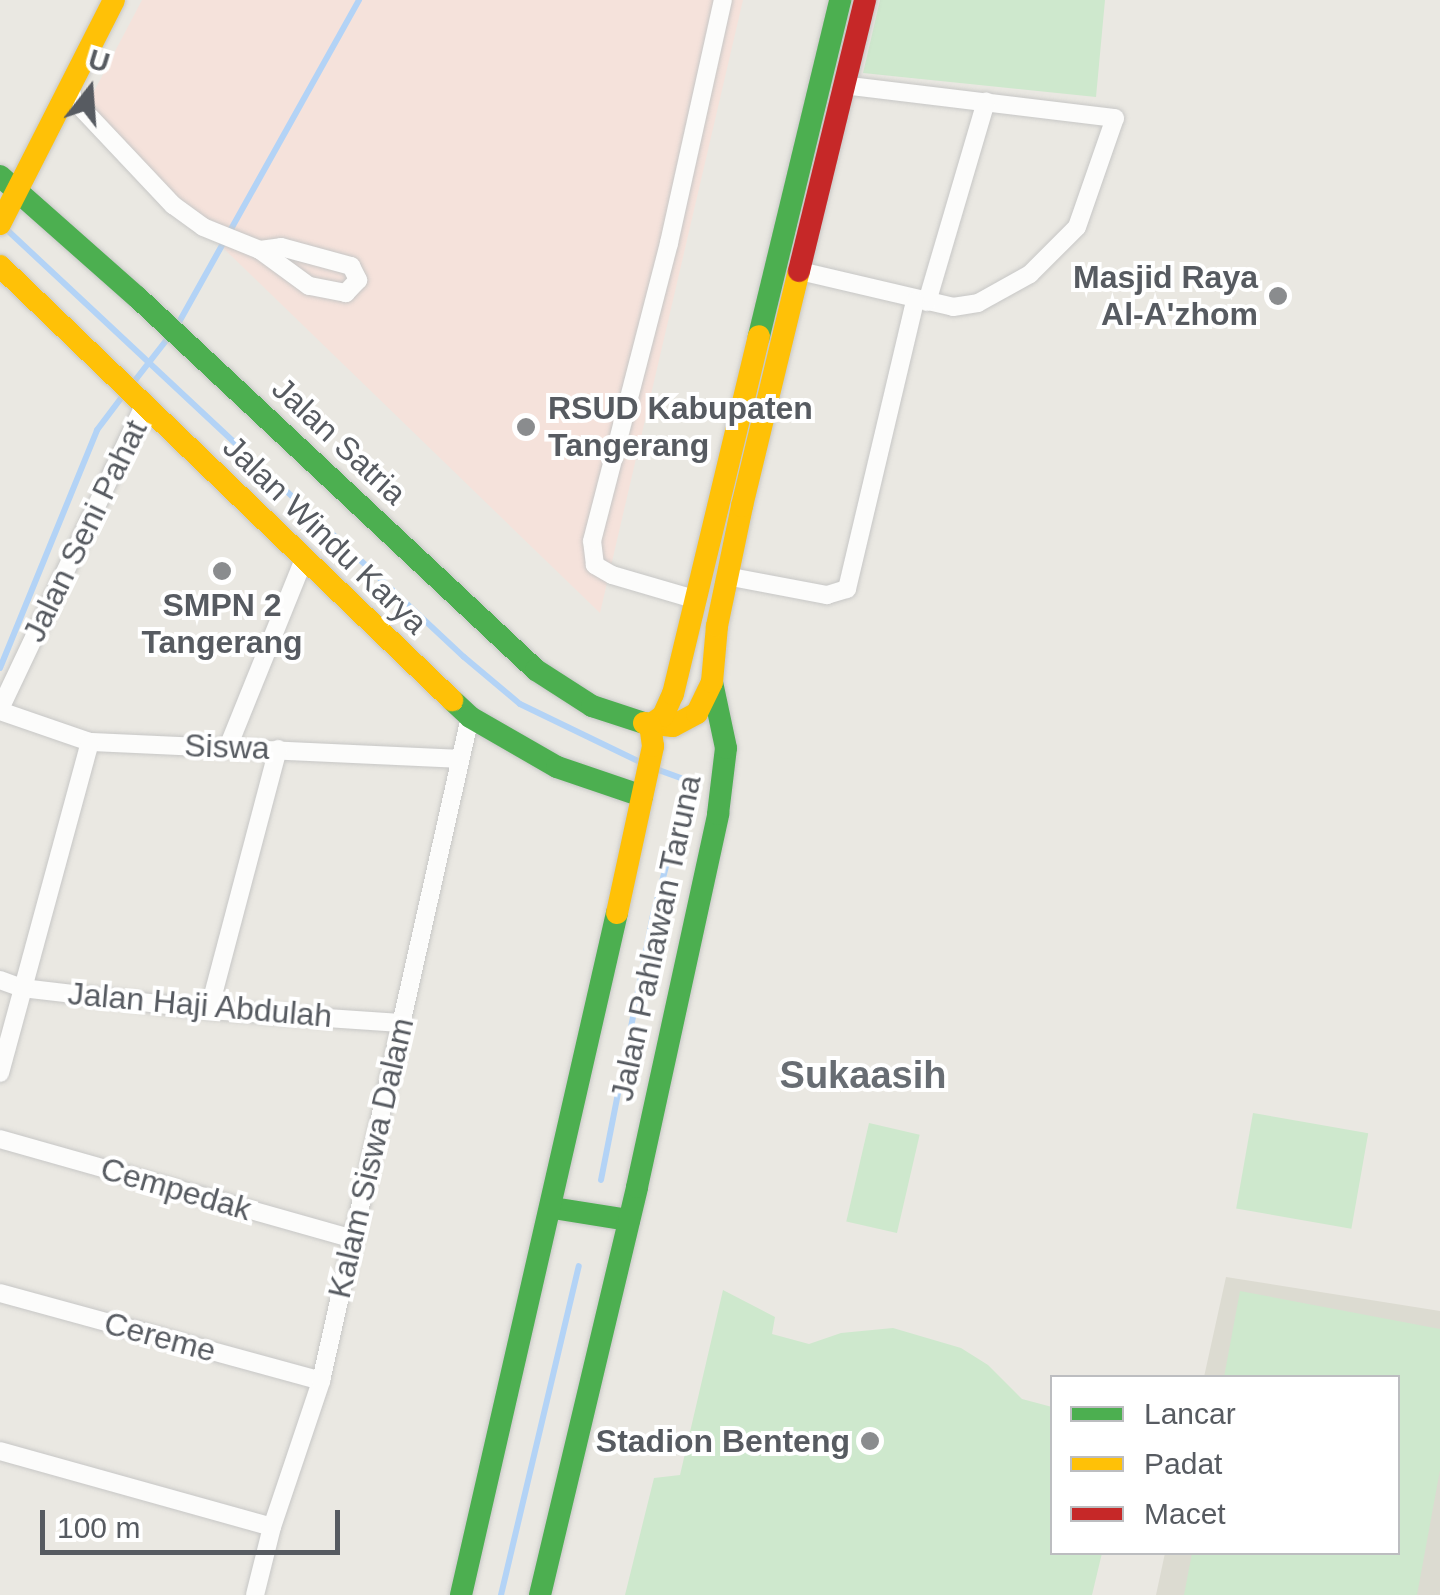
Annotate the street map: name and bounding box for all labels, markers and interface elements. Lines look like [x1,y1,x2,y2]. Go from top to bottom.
north arrow [40,40,140,140]
text: U [85,43,113,79]
place label: Masjid Raya Al-A'zhom [1073,259,1258,334]
marker: Masjid Raya Al-A'zhom [1267,285,1289,307]
street label: Jalan Satria [264,369,414,513]
place label: RSUD Kabupaten Tangerang [548,390,813,465]
street label: Jalan Seni Pahat [15,414,155,648]
marker: RSUD Kabupaten Tangerang [513,414,539,440]
street label: Jalan Windu Karya [215,428,435,642]
marker: SMPN 2 Tangerang [211,560,233,582]
place label: SMPN 2 Tangerang [141,587,303,662]
street label: Siswa [184,726,270,768]
street label: Jalan Pahlawan Taruna [603,771,709,1105]
street label: Jalan Haji Abdulah [65,974,335,1036]
street label: Kalam Siswa Dalam [320,1014,422,1302]
district label: Sukaasih [780,1053,946,1099]
street label: Cempedak [96,1149,256,1229]
street label: Cereme [100,1304,220,1370]
legend [1050,1375,1400,1555]
text: Lancar [1144,1397,1236,1430]
place label: Stadion Benteng [596,1422,850,1460]
marker: Stadion Benteng [859,1430,881,1452]
text: Padat [1144,1447,1222,1480]
scale bar [45,1490,345,1552]
text: Macet [1144,1497,1226,1530]
text: 100 m [57,1511,140,1544]

